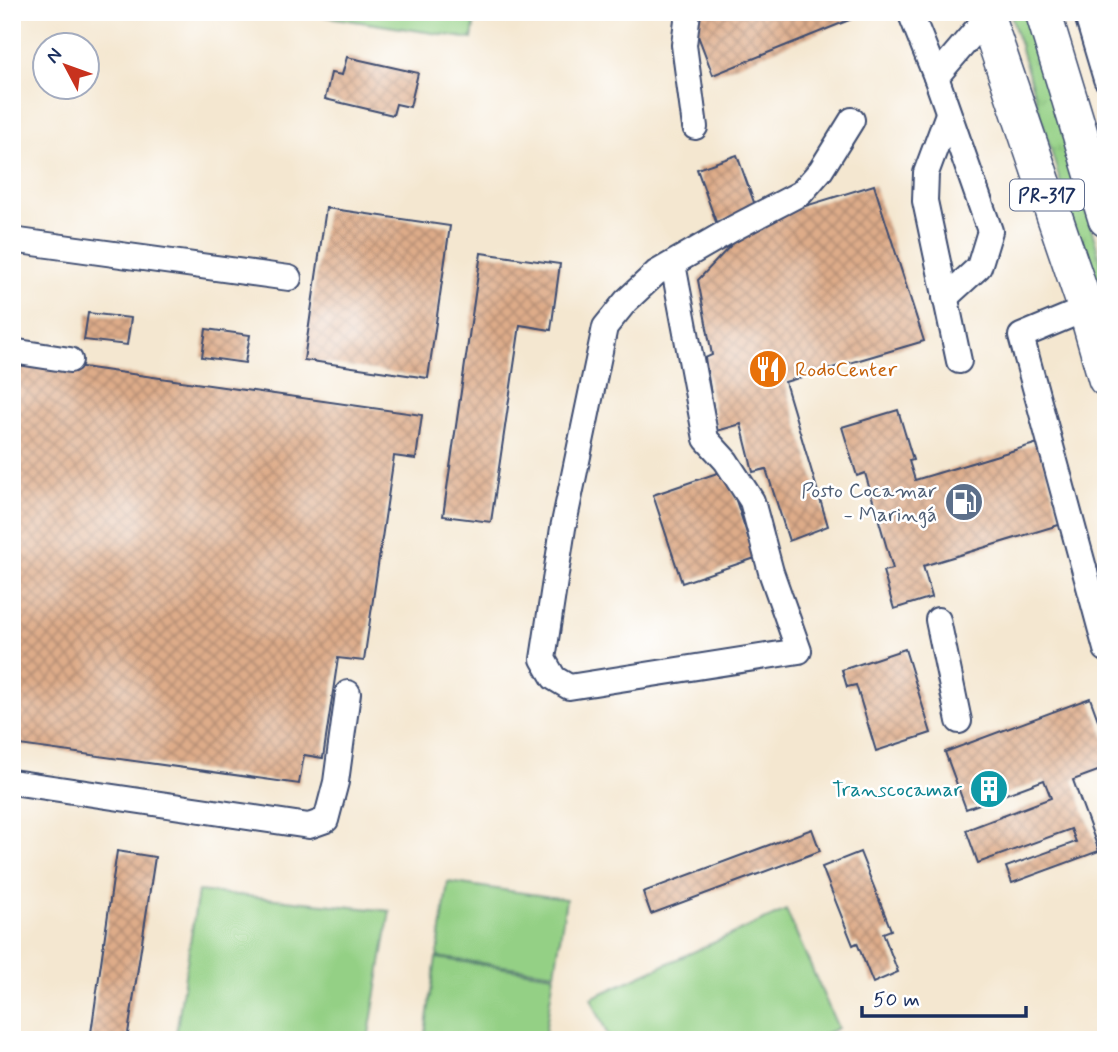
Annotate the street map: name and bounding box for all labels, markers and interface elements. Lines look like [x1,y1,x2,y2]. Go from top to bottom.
north arrow [32,32,102,102]
text: N [41,43,68,69]
road number: PR-317 [1010,180,1084,210]
restaurant icon: RodoCenter [747,348,789,390]
place label: RodoCenter [795,356,897,384]
place label: Posto Cocamar - Maringá [801,477,937,529]
fuel station icon: Posto Cocamar - Maringá [943,481,985,523]
building icon: Transcocamar [968,768,1010,810]
place label: Transcocamar [832,776,962,804]
scale bar [862,975,1027,1019]
text: 50 m [873,986,920,1014]

